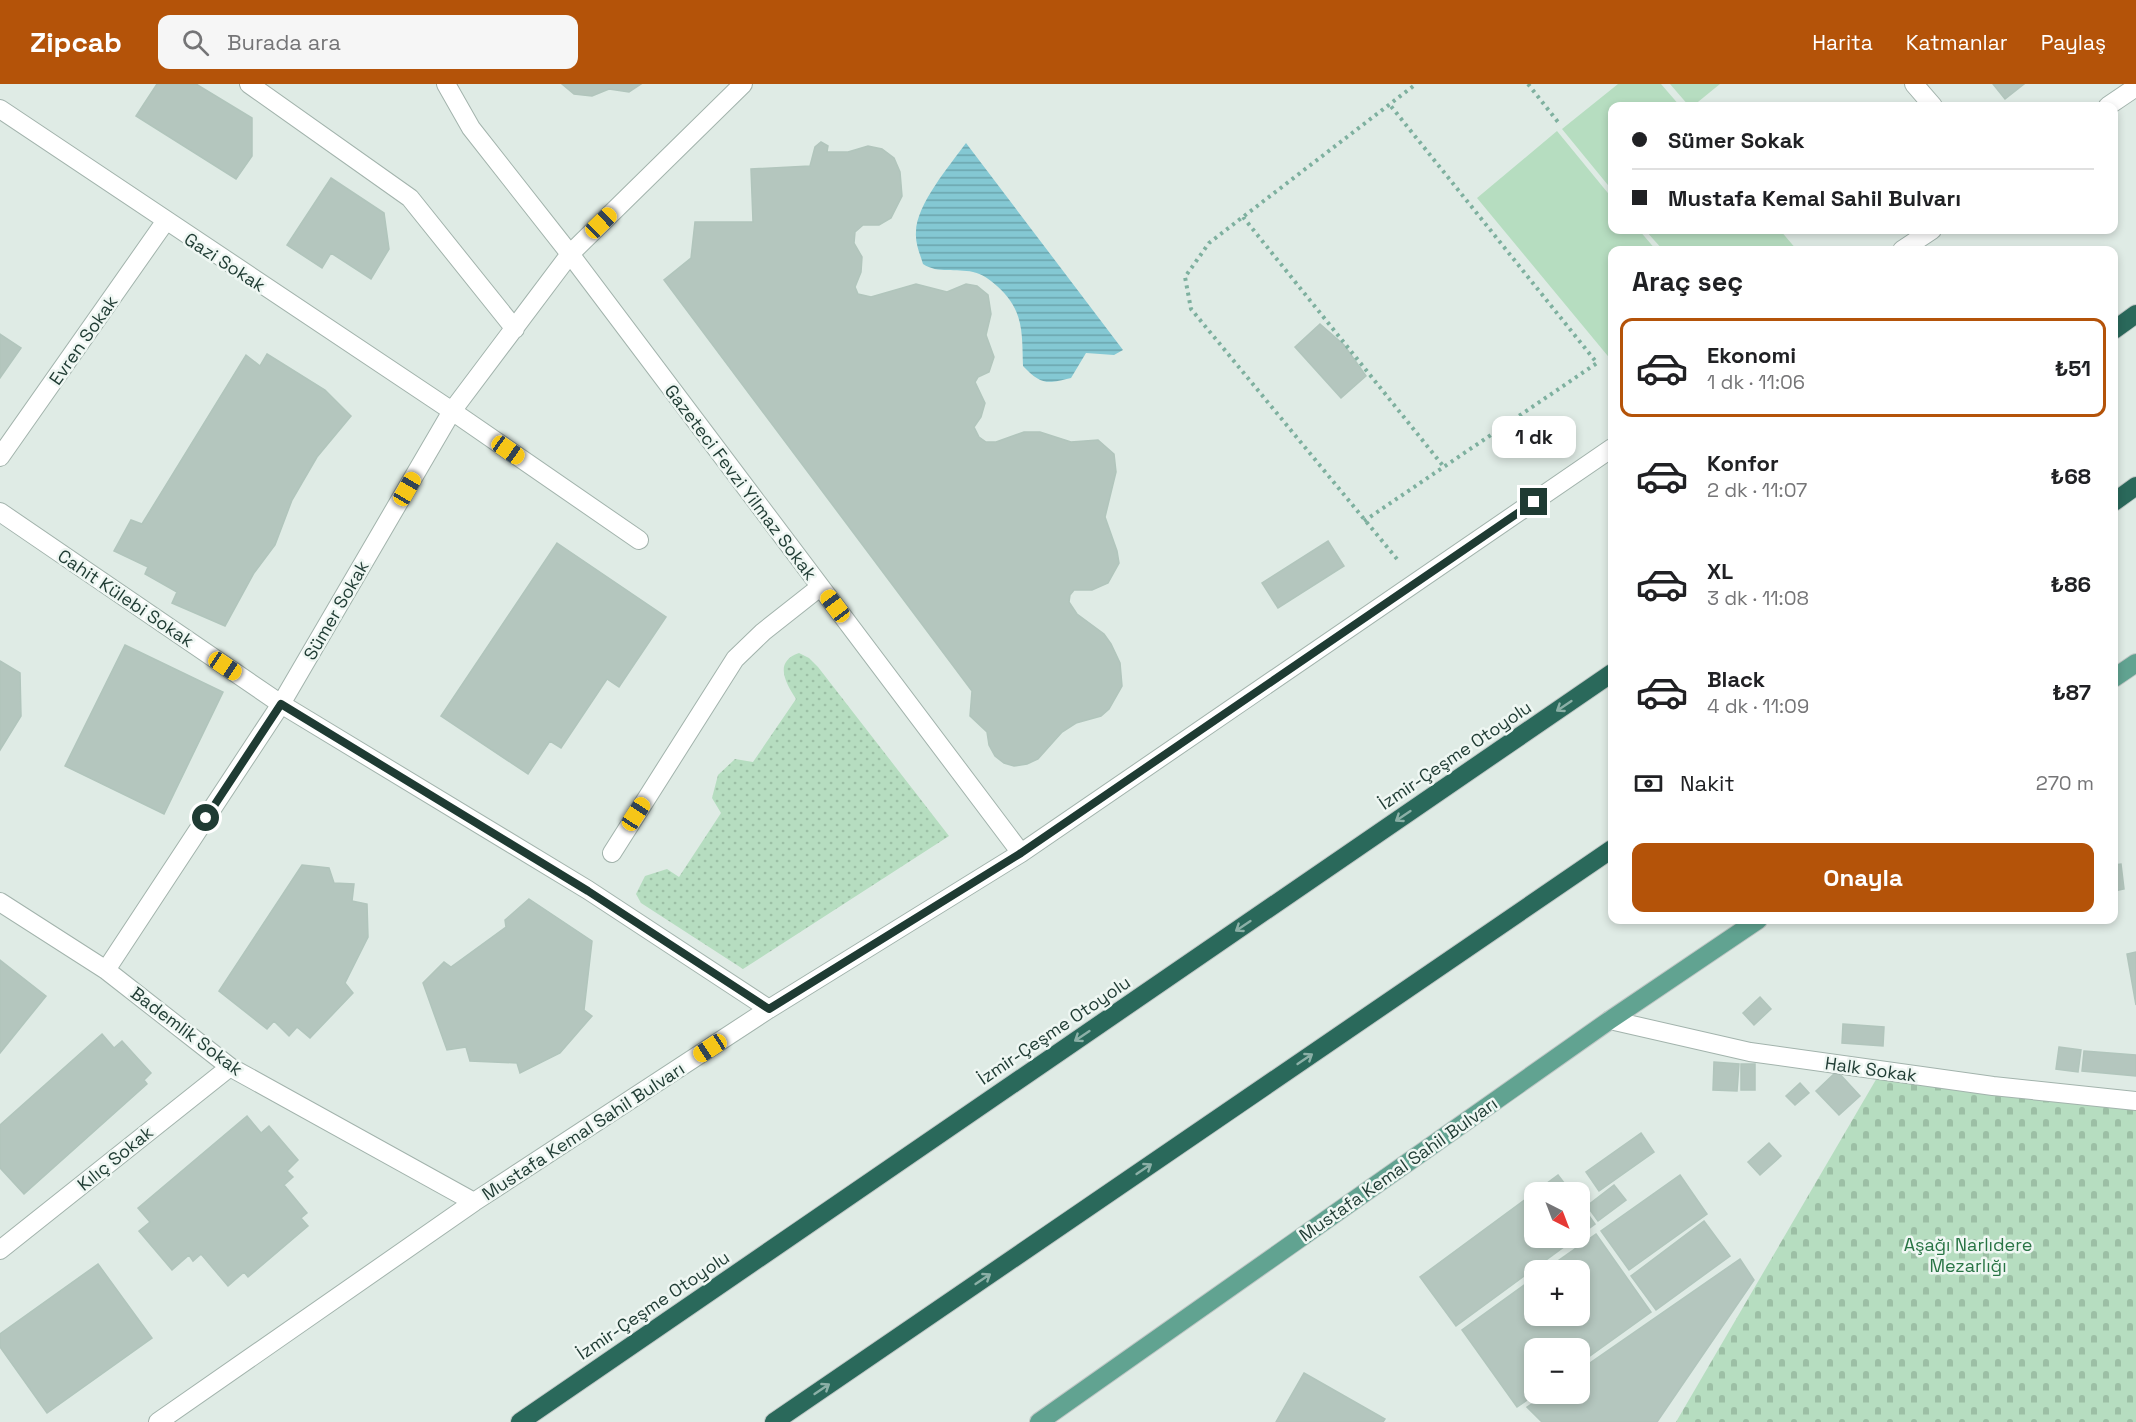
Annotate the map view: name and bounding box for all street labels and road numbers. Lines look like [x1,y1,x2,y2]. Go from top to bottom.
street label: Gazi Sokak [180,227,270,297]
street label: Evren Sokak [44,290,123,389]
street label: Gazeteci Fevzi Yilmaz Sokak [660,380,822,585]
street label: Cahit Külebi Sokak [53,544,199,652]
street label: Sümer Sokak [298,556,374,664]
street label: İzmir-Çeşme Otoyolu [1374,695,1536,815]
street label: İzmir-Çeşme Otoyolu [973,970,1135,1090]
street label: Bademlik Sokak [126,981,248,1081]
street label: Halk Sokak [1824,1051,1919,1087]
street label: Mustafa Kemal Sahil Bulvarı [477,1057,689,1205]
street label: Mustafa Kemal Sahil Bulvarı [1294,1092,1502,1246]
street label: Kılıç Sokak [72,1120,158,1196]
street label: İzmir-Çeşme Otoyolu [572,1245,734,1365]

